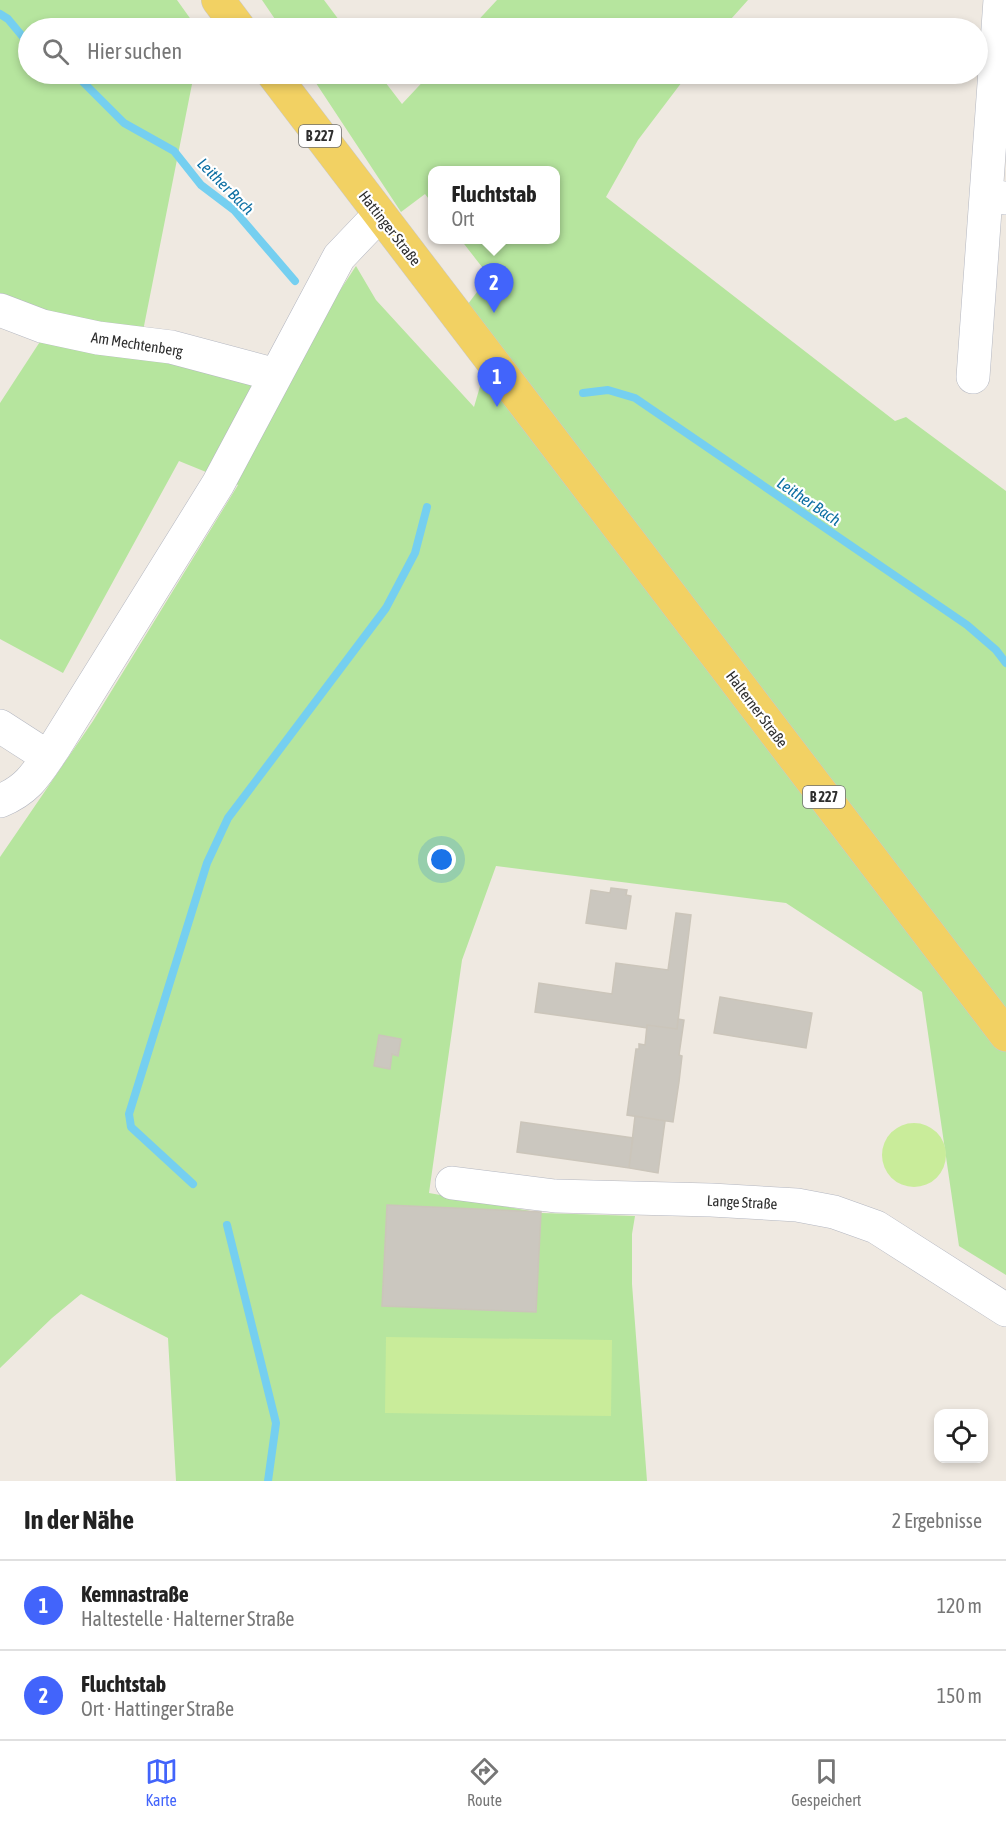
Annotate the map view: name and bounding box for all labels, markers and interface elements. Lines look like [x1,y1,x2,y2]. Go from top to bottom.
search box [18,18,988,84]
icon: search [39,35,72,68]
text: Hier suchen [87,38,182,64]
road number: B 227 [299,125,341,147]
water label: Leither Bach [194,154,258,218]
popup [428,166,560,244]
text: Fluchtstab [451,181,537,207]
street label: Hattinger Straße [356,187,425,269]
text: Ort [451,207,475,230]
pin: 2 [474,264,514,313]
street label: Am Mechtenberg [90,328,185,360]
pin: 1 [478,358,516,407]
water label: Leither Bach [774,473,844,529]
street label: Halterner Straße [723,667,791,751]
road number: B 227 [803,786,845,808]
your location [427,845,456,874]
street label: Lange Straße [706,1192,778,1212]
map controls [934,1409,988,1463]
button: locate [934,1409,988,1463]
text: In der Nähe [24,1505,134,1535]
text: 2 Ergebnisse [892,1509,982,1532]
text: Kemnastraße [81,1581,189,1607]
text: 1 [39,1594,48,1617]
text: 120 m [937,1594,982,1617]
text: Haltestelle · Halterner Straße [81,1607,294,1630]
text: Fluchtstab [81,1671,166,1697]
text: 2 [39,1684,48,1707]
text: 150 m [937,1684,982,1707]
text: Ort · Hattinger Straße [81,1697,234,1720]
tab: Karte [145,1755,178,1809]
tab: Route [467,1755,502,1809]
tab: Gespeichert [791,1755,861,1809]

